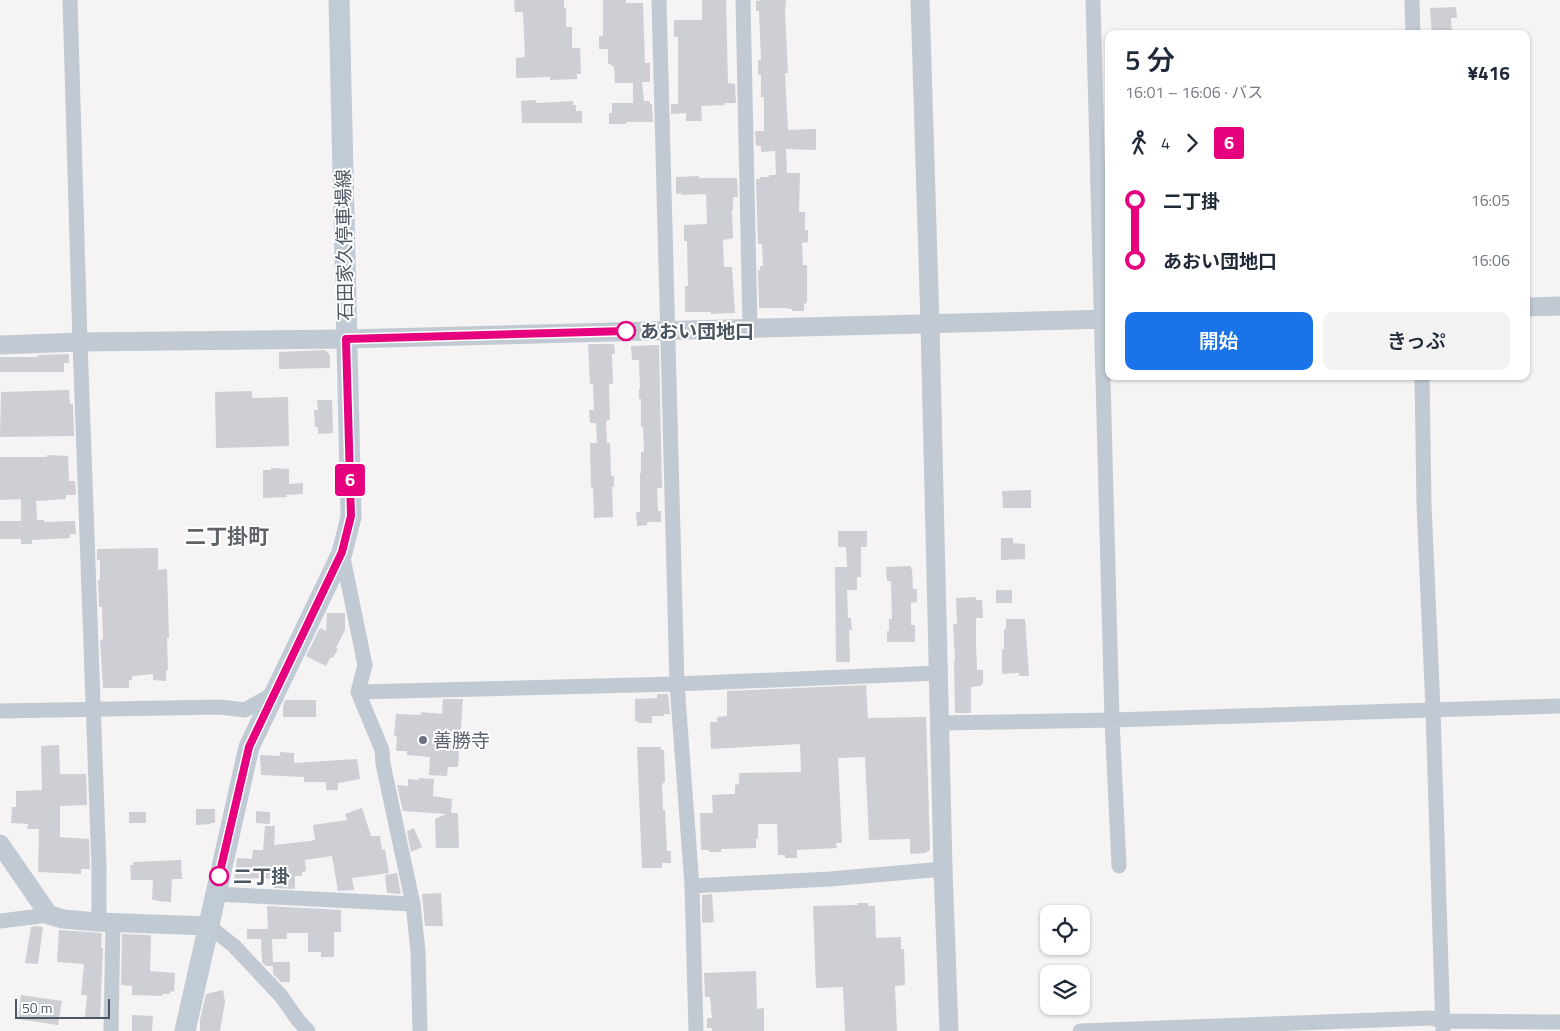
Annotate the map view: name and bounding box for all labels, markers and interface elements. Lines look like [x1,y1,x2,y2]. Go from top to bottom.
text: 5 分 [1125,38,1175,81]
text: ¥416 [1467,58,1510,87]
text: 16:01 – 16:06 · バス [1125,80,1263,104]
icon: walk [1125,129,1153,157]
icon: forward [1178,129,1206,157]
text: 6 [1224,129,1234,156]
text: 4 [1161,131,1170,155]
street label: 石田家久停車場線 [328,169,359,321]
text: 二丁掛 [1163,186,1220,215]
text: 16:05 [1471,188,1510,212]
text: あおい団地口 [1163,246,1277,275]
text: 16:06 [1471,248,1510,272]
button: 開始 [1125,312,1313,370]
button: きっぷ [1323,312,1510,370]
place label: あおい団地口 [640,316,754,345]
marker: あおい団地口 [616,321,636,341]
line badge: 6 [334,464,366,496]
text: 6 [345,466,355,493]
district label: 二丁掛町 [185,520,269,552]
place label: 善勝寺 [433,725,490,754]
marker: 善勝寺 [417,734,429,746]
place label: 二丁掛 [233,861,290,890]
marker: 二丁掛 [209,866,229,886]
map controls [1040,905,1090,1015]
button: locate [1040,905,1090,955]
button: layers [1040,965,1090,1015]
scale bar [15,996,110,1019]
text: 50 m [22,997,52,1018]

